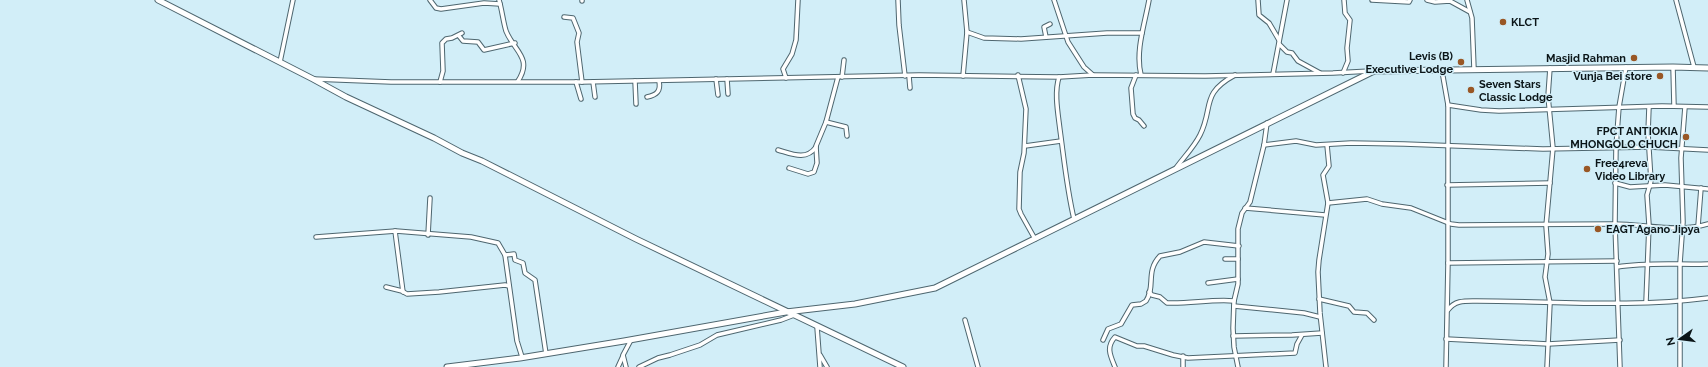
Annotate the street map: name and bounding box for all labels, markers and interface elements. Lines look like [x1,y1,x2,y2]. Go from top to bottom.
place label: KLCT [1511,16,1539,29]
marker: KLCT [1498,17,1508,27]
place label: Levis (B) Executive Lodge [1365,50,1454,76]
place label: Masjid Rahman [1546,52,1626,65]
marker: Masjid Rahman [1629,53,1639,63]
marker: Levis (B) Executive Lodge [1456,57,1466,67]
place label: Vunja Bei store [1573,70,1652,83]
marker: Vunja Bei store [1655,71,1665,81]
place label: Seven Stars Classic Lodge [1479,78,1553,104]
marker: Seven Stars Classic Lodge [1466,85,1476,95]
place label: FPCT ANTIOKIA MHONGOLO CHUCH [1570,125,1679,151]
marker: FPCT ANTIOKIA MHONGOLO CHUCH [1681,132,1691,142]
place label: Free4reva Video Library [1595,157,1665,183]
marker: Free4reva Video Library [1582,164,1592,174]
place label: EAGT Agano Jipya [1606,223,1700,236]
marker: EAGT Agano Jipya [1593,224,1603,234]
north arrow [1660,319,1700,359]
text: N [1663,336,1678,347]

